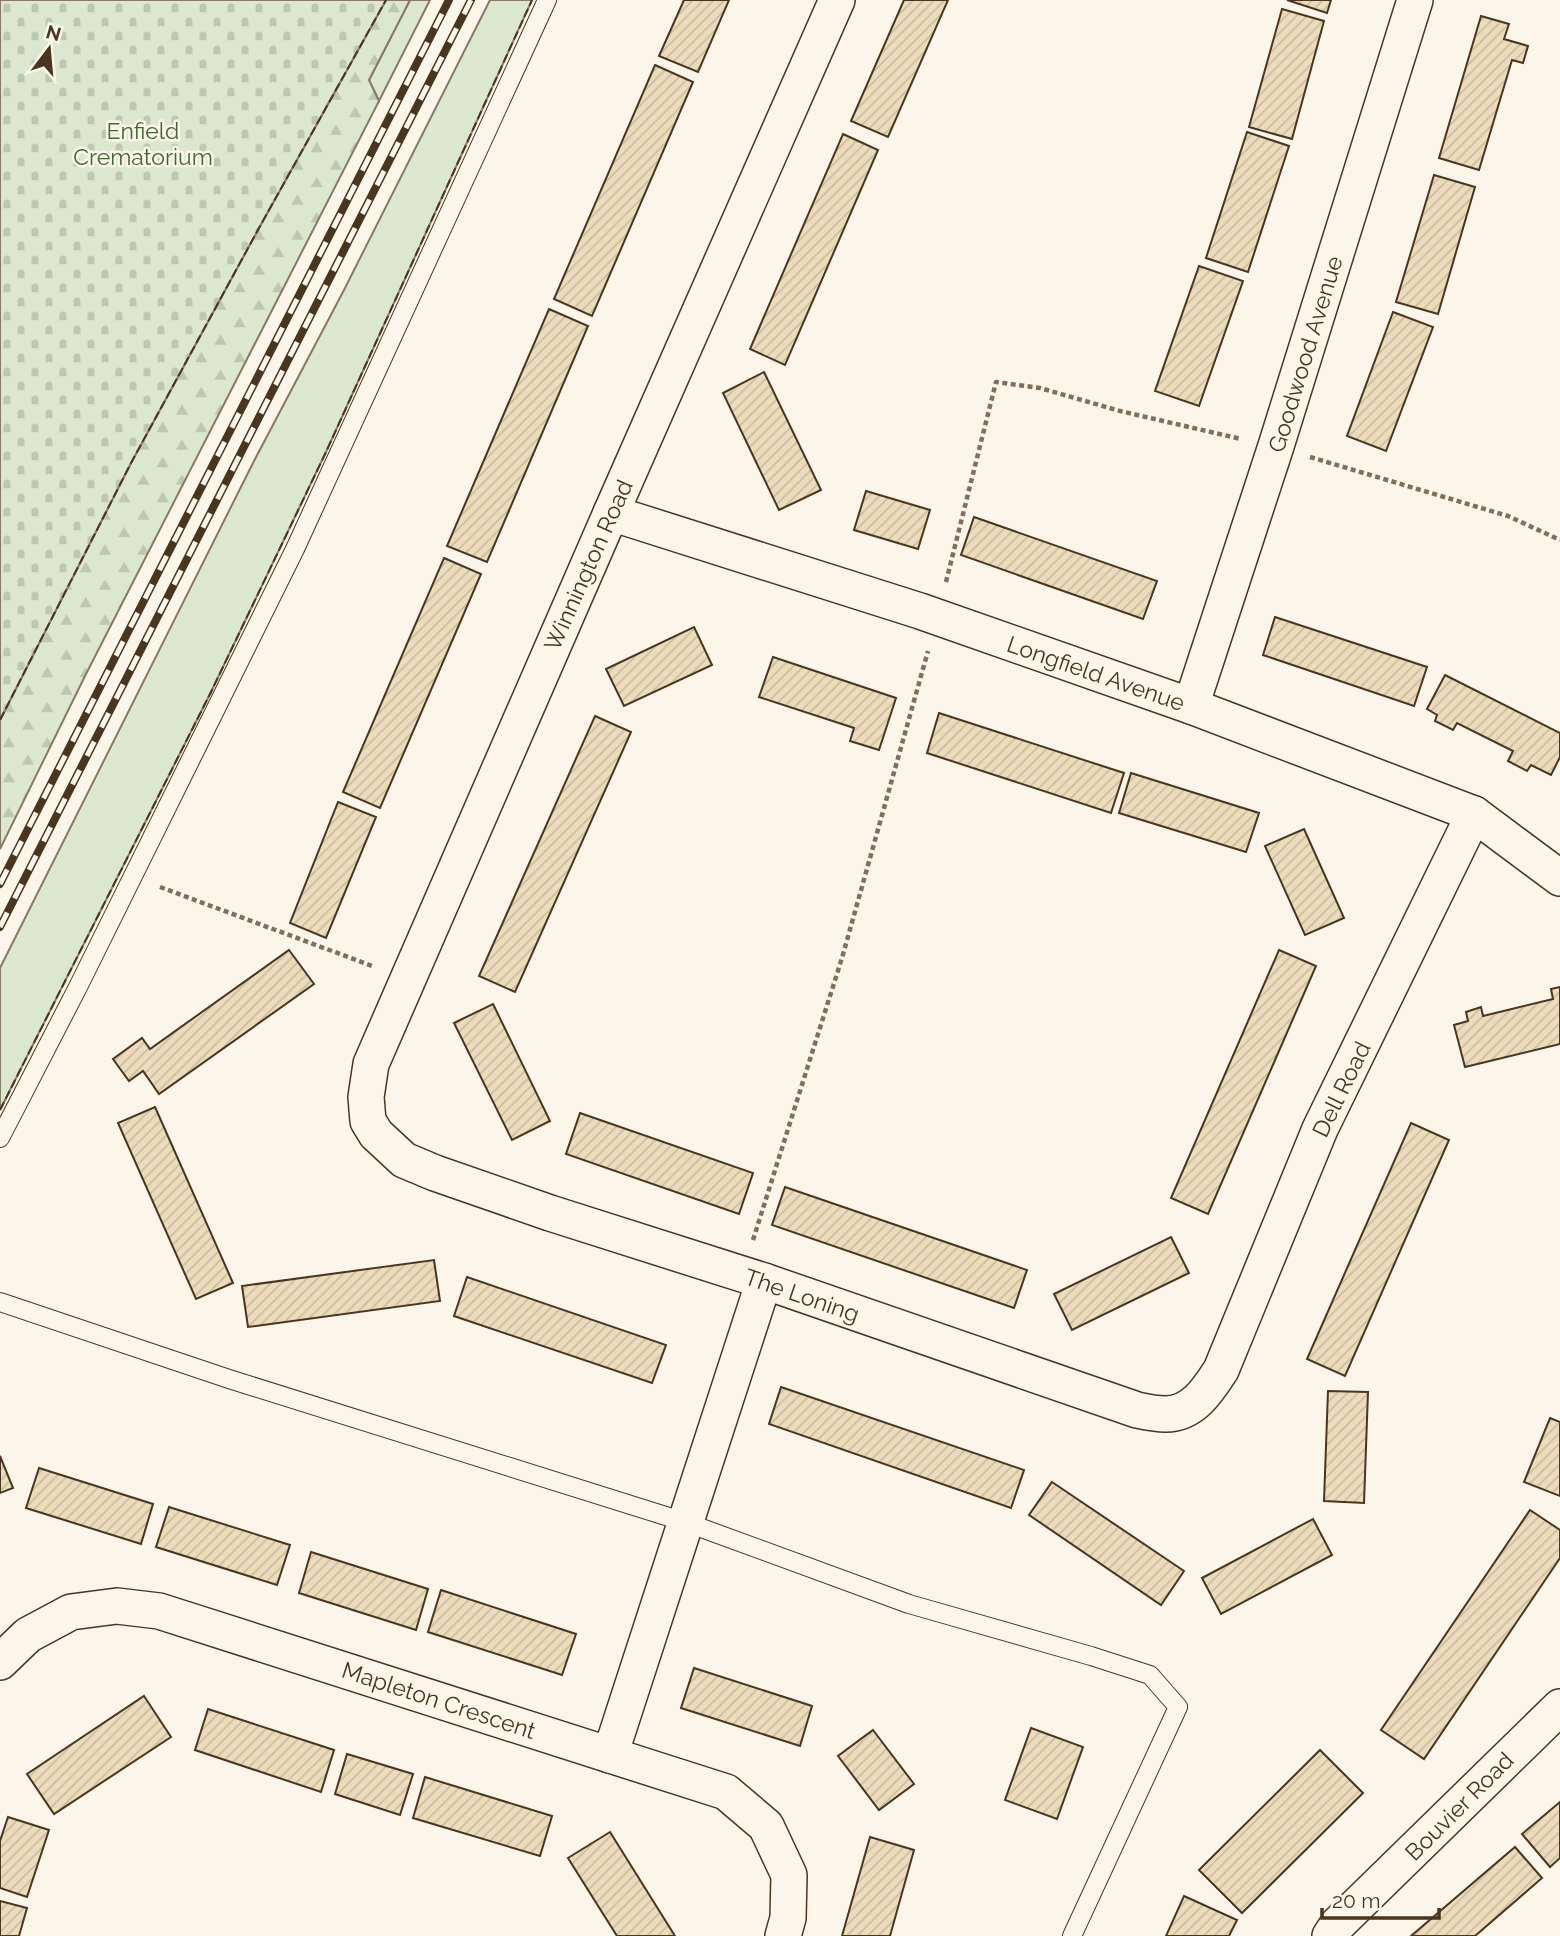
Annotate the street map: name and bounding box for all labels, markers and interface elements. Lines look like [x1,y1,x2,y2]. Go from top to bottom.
north arrow [14,14,84,84]
text: N [44,20,64,45]
park label: Enfield Crematorium [73,117,213,170]
street label: Goodwood Avenue [1262,253,1348,455]
street label: Winnington Road [538,475,638,655]
street label: Longfield Avenue [1004,630,1188,716]
street label: Dell Road [1306,1037,1376,1141]
street label: The Loning [741,1263,863,1327]
street label: Mapleton Crescent [339,1656,540,1744]
street label: Bouvier Road [1399,1746,1519,1866]
scale bar [1322,1876,1439,1920]
text: 20 m [1332,1888,1380,1913]

